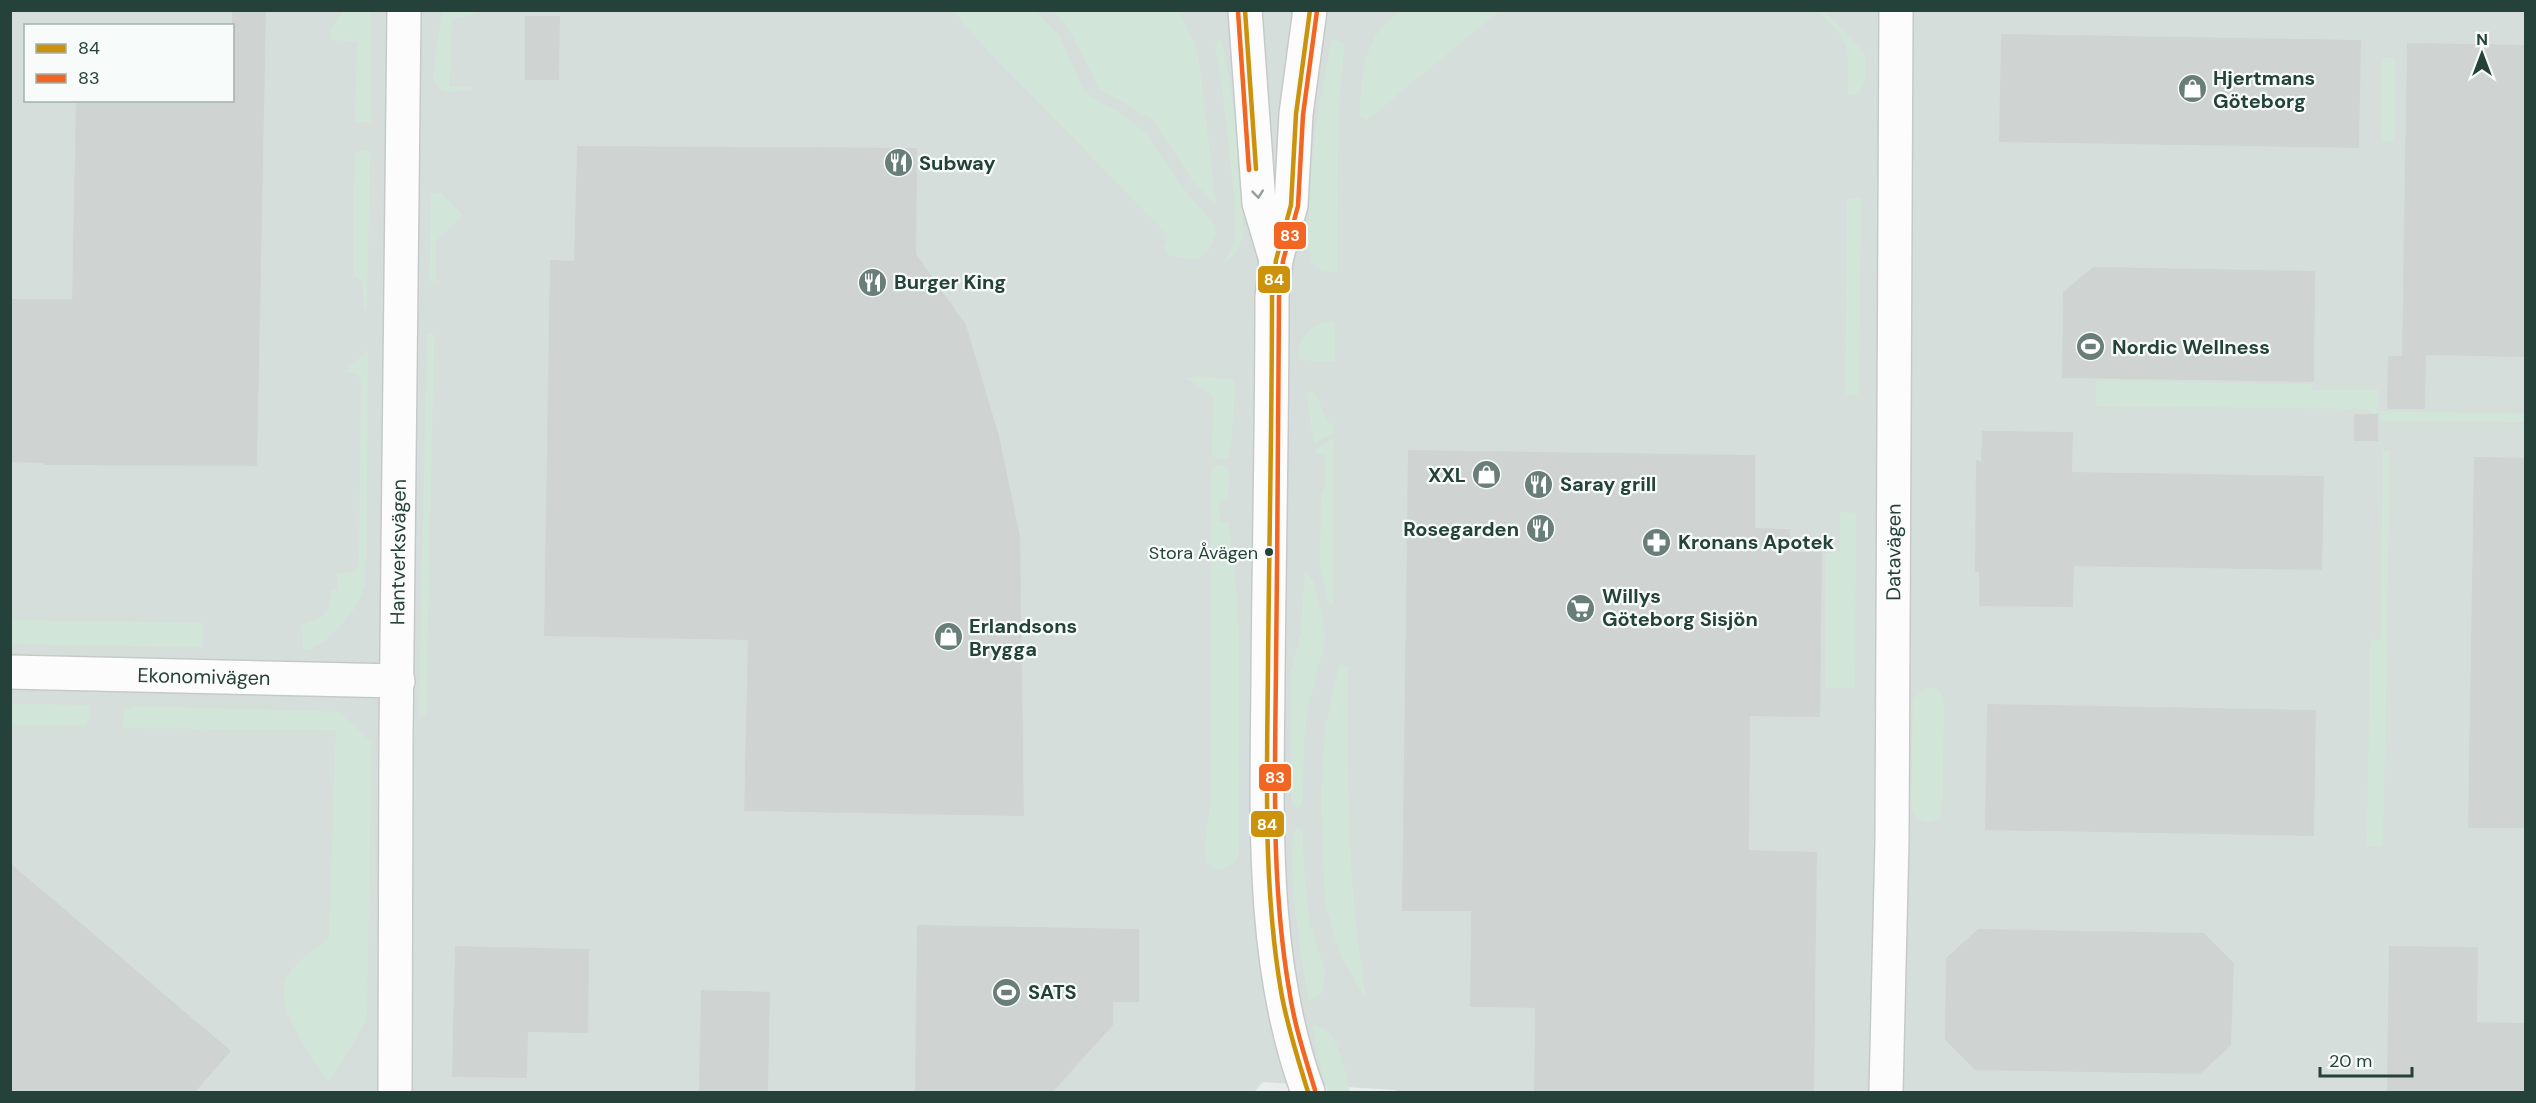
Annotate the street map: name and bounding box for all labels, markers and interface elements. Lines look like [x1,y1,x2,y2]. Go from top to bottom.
legend [24,24,234,102]
north arrow [2452,24,2512,84]
text: N [2476,29,2488,50]
text: 84 [78,36,100,60]
place label: Hjertmans Göteborg [2213,65,2315,114]
text: 83 [78,66,100,90]
shop icon: Hjertmans Göteborg [2176,73,2208,105]
restaurant icon: Subway [882,147,914,179]
place label: Subway [919,150,995,176]
one-way arrow [1251,190,1264,199]
line badge: 83 [1273,221,1307,250]
text: 83 [1280,225,1300,246]
line badge: 84 [1257,265,1291,294]
restaurant icon: Burger King [857,266,889,298]
place label: Burger King [894,269,1006,295]
text: 84 [1264,269,1284,290]
sports icon: Nordic Wellness [2075,331,2107,363]
place label: Nordic Wellness [2112,334,2270,360]
shop icon: XXL [1471,459,1503,491]
place label: XXL [1428,462,1466,488]
restaurant icon: Saray grill [1523,468,1555,500]
place label: Saray grill [1560,471,1656,497]
street label: Hantverksvägen [384,479,412,625]
street label: Datavägen [1880,503,1907,601]
restaurant icon: Rosegarden [1524,513,1556,545]
place label: Rosegarden [1403,516,1519,542]
pharmacy icon: Kronans Apotek [1641,526,1673,558]
place label: Kronans Apotek [1678,529,1835,555]
place label: Stora Åvägen [1149,541,1258,565]
marker: Stora Åvägen [1263,546,1275,558]
place label: Willys Göteborg Sisjön [1602,583,1758,632]
supermarket icon: Willys Göteborg Sisjön [1565,592,1597,624]
place label: Erlandsons Brygga [969,613,1077,662]
shop icon: Erlandsons Brygga [932,621,964,653]
street label: Ekonomivägen [137,662,271,691]
line badge: 83 [1258,763,1292,792]
text: 83 [1265,767,1285,788]
line badge: 84 [1250,810,1285,838]
text: 84 [1257,814,1277,835]
sports icon: SATS [991,976,1023,1008]
place label: SATS [1028,979,1077,1005]
scale bar [2320,1040,2412,1078]
text: 20 m [2329,1049,2372,1073]

